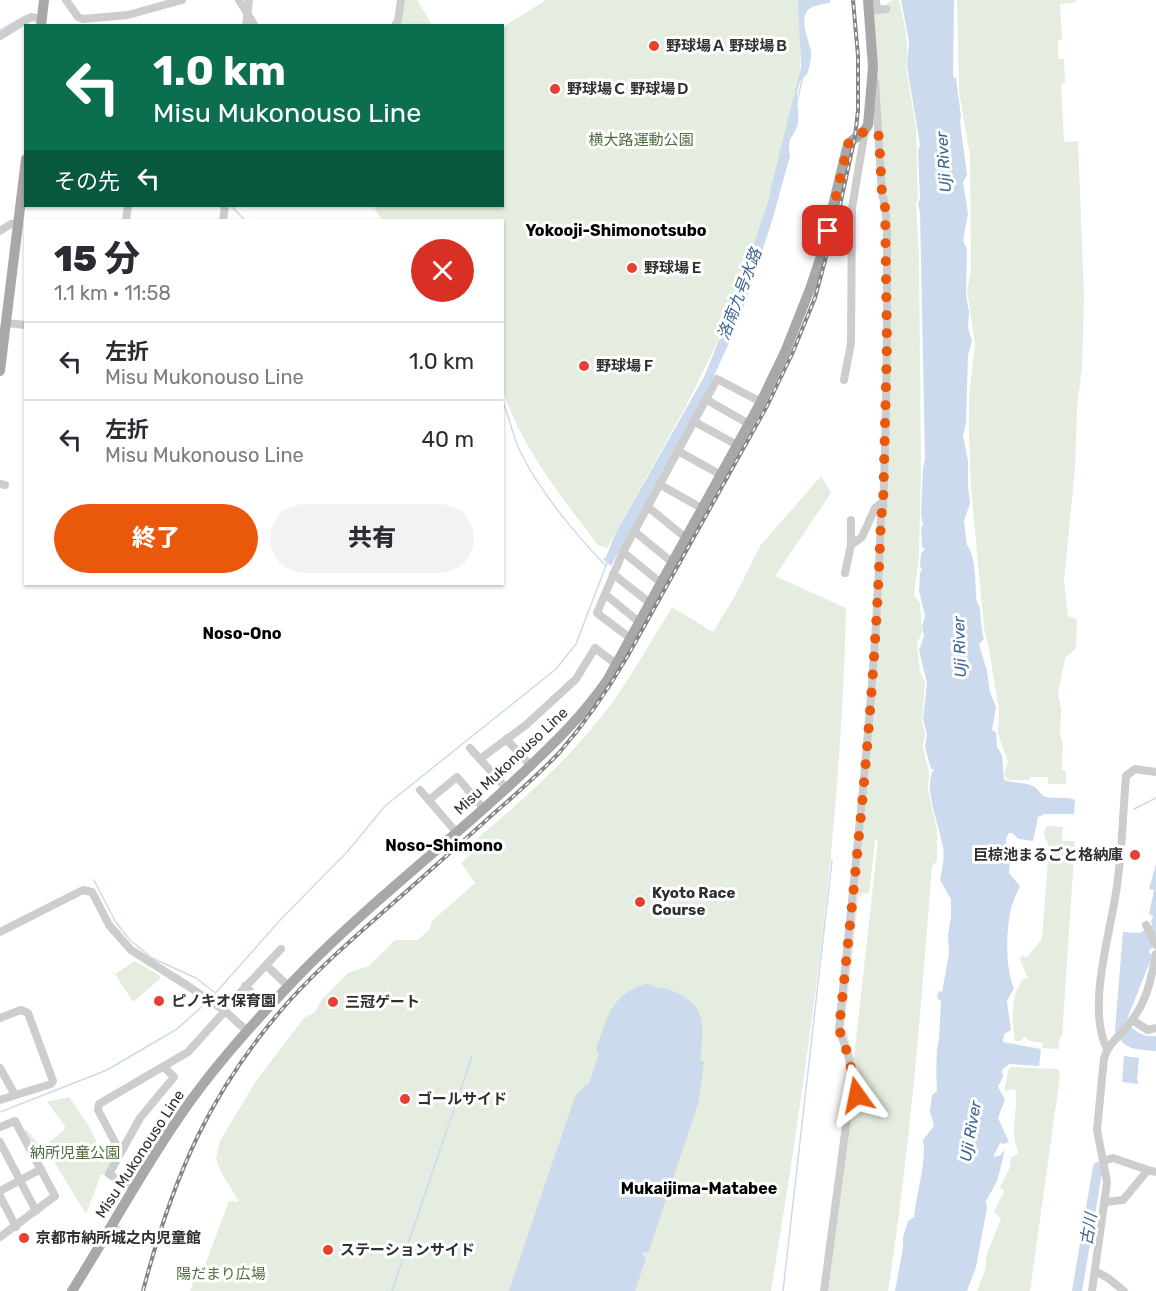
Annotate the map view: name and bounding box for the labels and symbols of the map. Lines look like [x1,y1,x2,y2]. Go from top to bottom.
place label: 野球場Ａ 野球場Ｂ [666,37,789,55]
marker: 野球場Ａ 野球場Ｂ [647,39,661,53]
place label: 野球場Ｃ 野球場Ｄ [567,80,690,98]
marker: 野球場Ｃ 野球場Ｄ [548,82,562,96]
water label: Uji River [932,130,955,193]
park label: 横大路運動公園 [588,131,694,149]
pin [802,205,853,256]
district label: Yokooji-Shimonotsubo [525,221,707,240]
water label: 洛南九号水路 [713,244,766,342]
place label: 野球場Ｅ [644,259,704,277]
marker: 野球場Ｅ [625,261,639,275]
place label: 野球場Ｆ [596,357,656,375]
marker: 野球場Ｆ [577,359,591,373]
water label: Uji River [949,615,970,678]
district label: Noso-Ono [203,624,282,643]
street label: Misu Mukonouso Line [450,704,572,818]
district label: Noso-Shimono [385,836,503,855]
place label: 巨椋池まるごと格納庫 [973,846,1123,864]
marker: 巨椋池まるごと格納庫 [1128,848,1142,862]
place label: Kyoto Race Course [652,884,735,919]
marker: Kyoto Race Course [633,895,647,909]
place label: ピノキオ保育園 [171,992,276,1010]
place label: 三冠ゲート [345,993,420,1011]
marker: ピノキオ保育園 [152,994,166,1008]
marker: 三冠ゲート [326,995,340,1009]
position arrow [825,1063,889,1127]
street label: Misu Mukonouso Line [92,1087,188,1221]
place label: ゴールサイド [417,1090,507,1108]
marker: ゴールサイド [398,1092,412,1106]
water label: Uji River [956,1098,985,1163]
park label: 納所児童公園 [30,1144,120,1162]
district label: Mukaijima-Matabee [621,1179,777,1198]
water label: 古川 [1077,1210,1101,1246]
place label: 京都市納所城之内児童館 [36,1229,201,1247]
marker: 京都市納所城之内児童館 [17,1231,31,1245]
place label: ステーションサイド [340,1241,475,1259]
marker: ステーションサイド [321,1243,335,1257]
park label: 陽だまり広場 [176,1265,266,1283]

